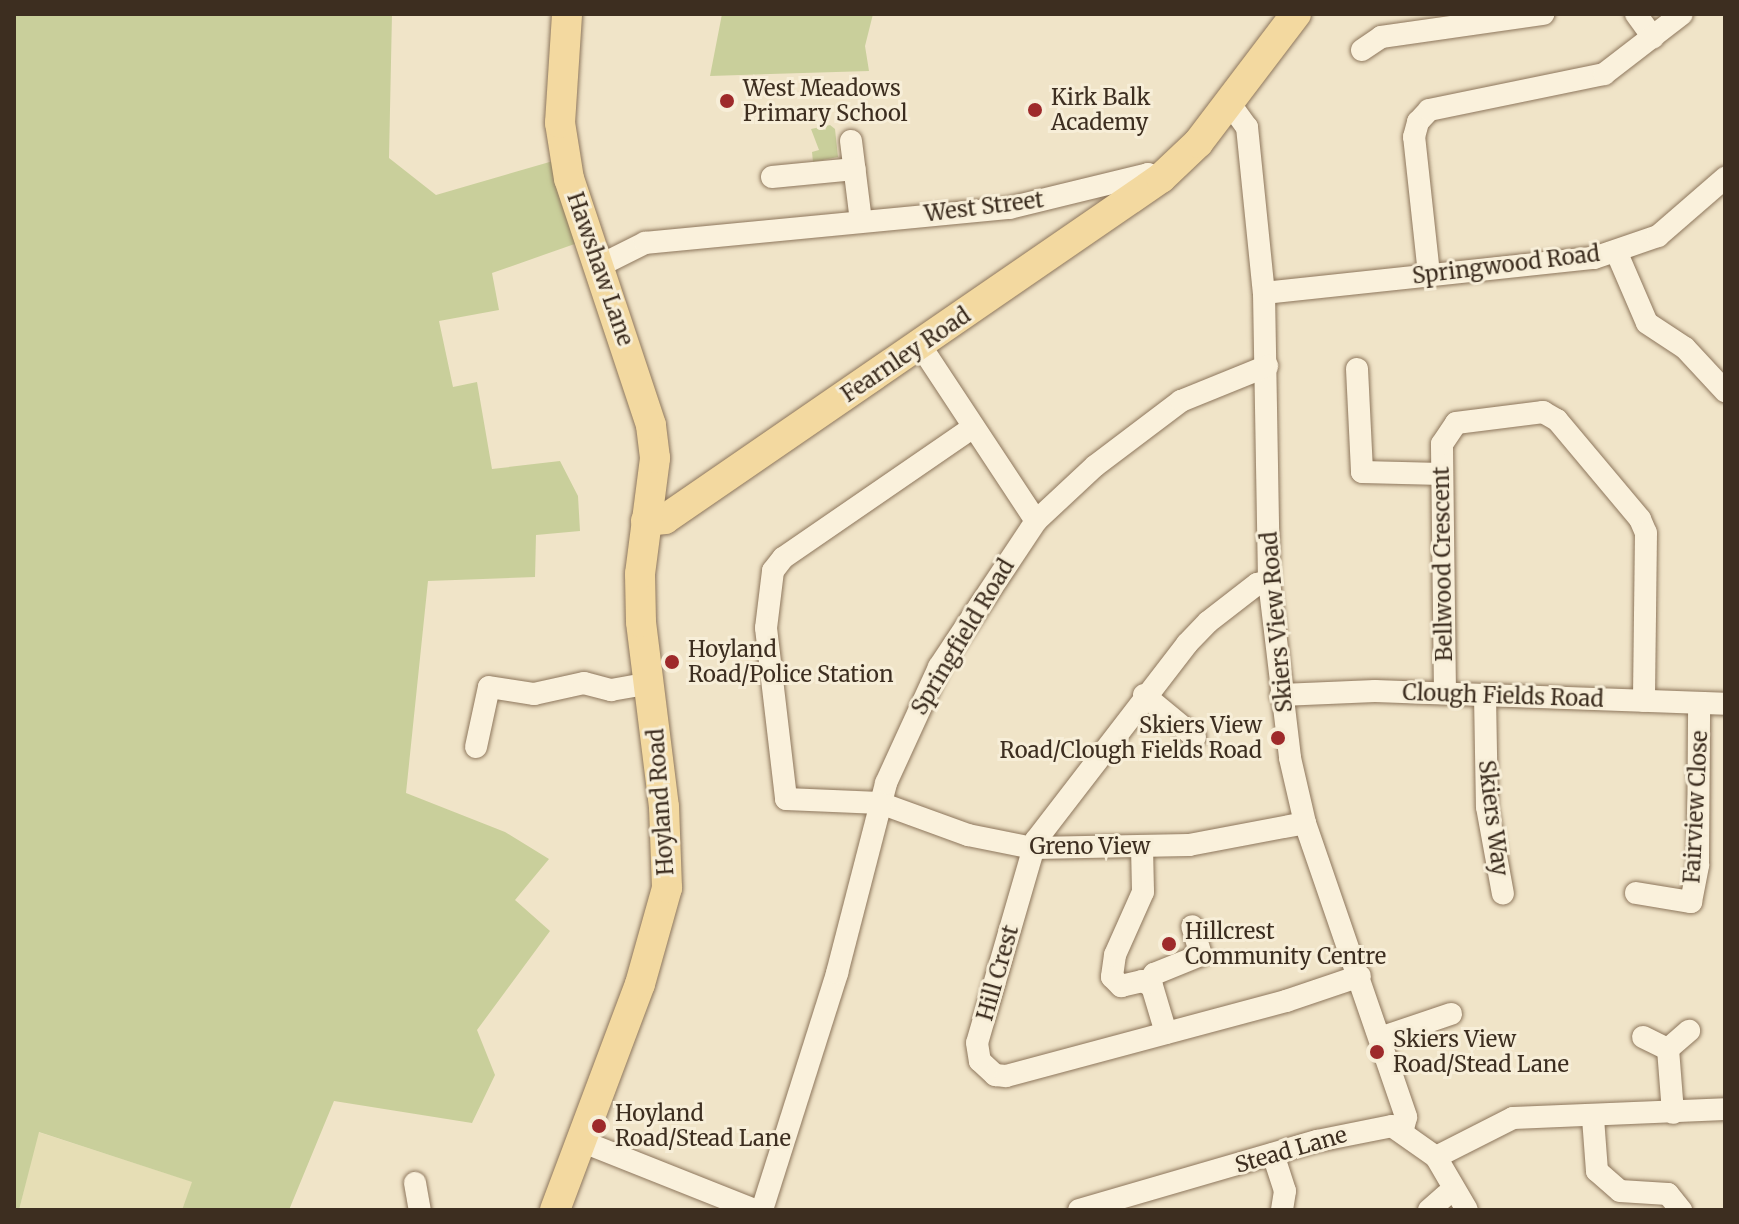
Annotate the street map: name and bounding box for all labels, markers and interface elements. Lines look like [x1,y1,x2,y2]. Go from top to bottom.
place label: West Meadows Primary School [743,75,908,126]
place label: Kirk Balk Academy [1051,84,1150,136]
marker: West Meadows Primary School [718,92,736,110]
marker: Kirk Balk Academy [1026,101,1044,119]
street label: West Street [923,187,1045,227]
street label: Hawshaw Lane [561,189,639,349]
street label: Springwood Road [1411,240,1601,290]
street label: Fearnley Road [836,302,976,408]
street label: Bellwood Crescent [1428,466,1458,662]
street label: Skiers View Road [1256,530,1298,714]
street label: Springfield Road [906,554,1020,720]
place label: Hoyland Road/Police Station [688,636,893,688]
marker: Hoyland Road/Police Station [663,653,681,671]
street label: Clough Fields Road [1402,679,1604,713]
place label: Skiers View Road/Clough Fields Road [1000,712,1262,764]
street label: Hoyland Road [643,728,679,876]
marker: Skiers View Road/Clough Fields Road [1269,729,1287,747]
street label: Fairview Close [1679,730,1713,884]
street label: Skiers Way [1473,759,1513,877]
street label: Greno View [1030,834,1150,860]
place label: Hillcrest Community Centre [1185,918,1386,970]
street label: Hill Crest [972,922,1024,1024]
marker: Hillcrest Community Centre [1160,935,1178,953]
place label: Skiers View Road/Stead Lane [1393,1026,1569,1078]
marker: Skiers View Road/Stead Lane [1368,1043,1386,1061]
place label: Hoyland Road/Stead Lane [615,1100,791,1152]
marker: Hoyland Road/Stead Lane [590,1117,608,1135]
street label: Stead Lane [1232,1121,1350,1179]

